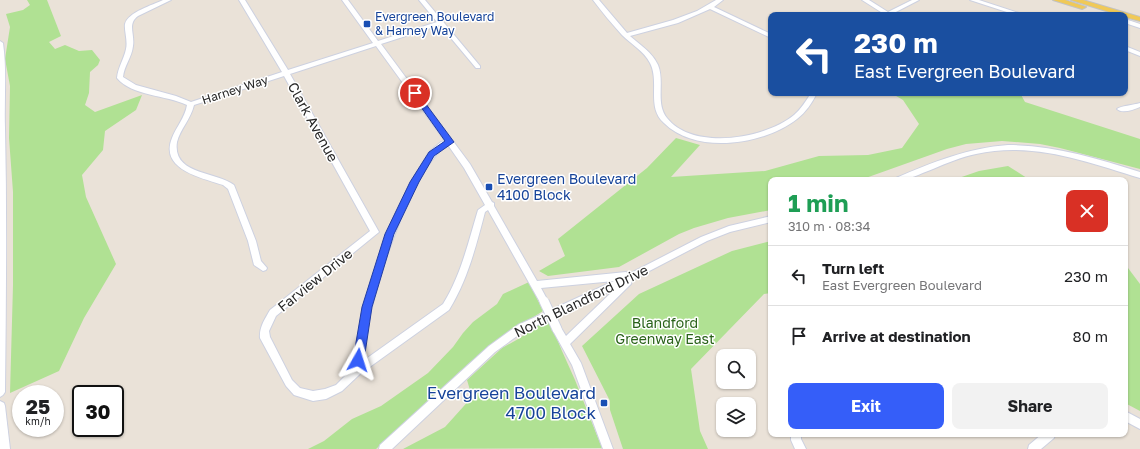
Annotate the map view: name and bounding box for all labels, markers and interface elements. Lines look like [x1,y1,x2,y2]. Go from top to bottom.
place label: Evergreen Boulevard & Harney Way [375,9,494,38]
marker: Evergreen Boulevard & Harney Way [362,19,372,29]
text: 230 m [854,26,938,59]
icon: left [788,28,840,80]
text: East Evergreen Boulevard [854,60,1075,82]
street label: Harney Way [200,72,270,107]
pin [398,76,432,110]
street label: Clark Avenue [285,79,342,164]
icon: arrive [404,82,426,104]
place label: Evergreen Boulevard 4100 Block [497,170,636,203]
marker: Evergreen Boulevard 4100 Block [484,182,494,192]
text: 1 min [788,188,848,217]
button: close [1066,190,1108,232]
text: 310 m · 08:34 [788,218,871,234]
street label: Farview Drive [274,244,355,315]
text: Turn left [822,259,884,277]
street label: North Blandford Drive [511,261,651,340]
icon: left [788,265,810,287]
text: 230 m [1064,267,1108,285]
text: East Evergreen Boulevard [822,277,982,293]
park label: Blandford Greenway East [615,314,715,347]
icon: arrive [788,325,810,347]
text: Arrive at destination [822,327,971,345]
text: 80 m [1073,327,1108,345]
position arrow [337,339,379,381]
map controls [716,349,756,437]
button: search [716,349,756,389]
place label: Evergreen Boulevard 4700 Block [427,382,596,423]
button: Exit [788,383,944,429]
button: Share [952,383,1108,429]
speed limit sign: 30 [72,385,124,437]
text: 25 [26,394,50,418]
button: layers [716,397,756,437]
marker: Evergreen Boulevard 4700 Block [599,398,609,408]
text: km/h [25,415,51,427]

